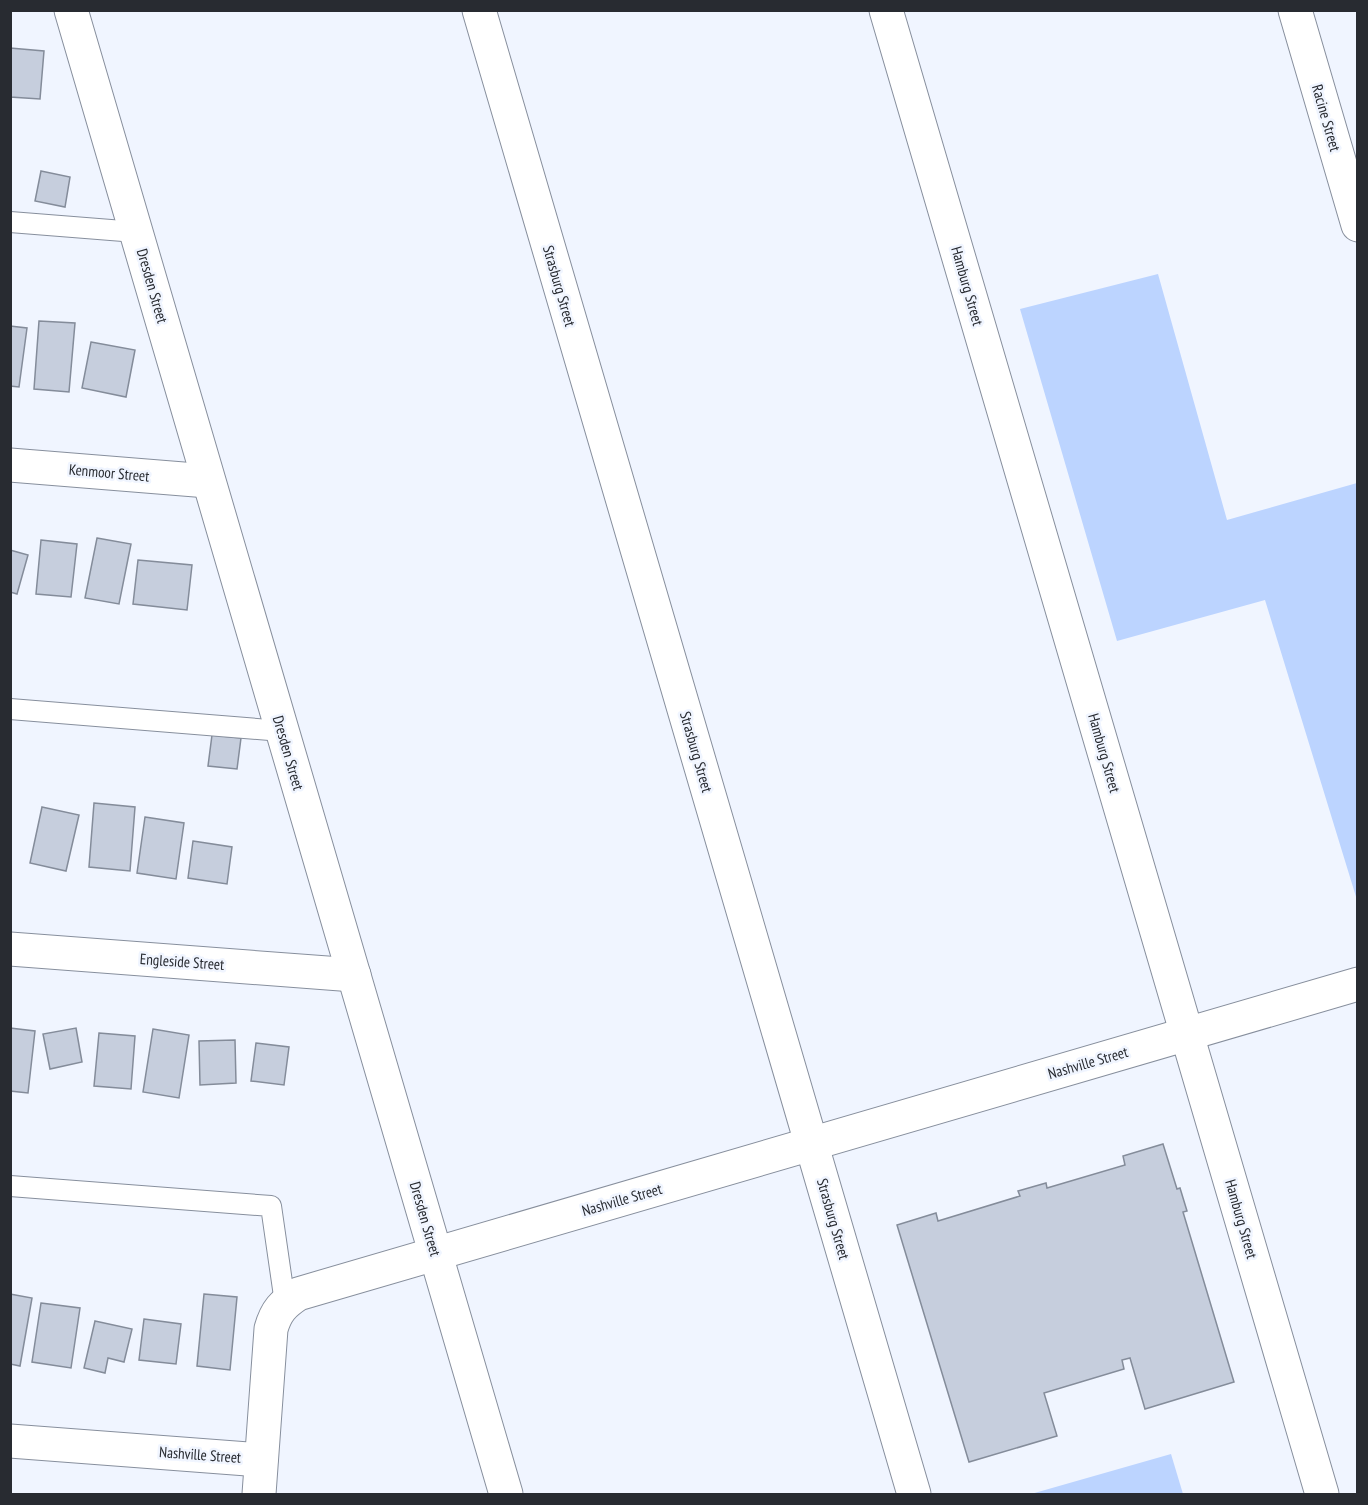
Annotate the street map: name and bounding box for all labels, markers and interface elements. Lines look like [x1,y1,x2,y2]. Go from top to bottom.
street label: Racine Street [1308,82,1345,154]
street label: Strasburg Street [539,243,580,329]
street label: Hamburg Street [947,244,988,328]
street label: Dresden Street [133,246,172,325]
street label: Kenmoor Street [68,460,150,485]
street label: Strasburg Street [676,709,717,795]
street label: Hamburg Street [1084,711,1125,795]
street label: Dresden Street [269,713,308,792]
street label: Engleside Street [139,949,225,974]
street label: Nashville Street [1046,1042,1130,1083]
street label: Strasburg Street [813,1176,854,1262]
street label: Hamburg Street [1221,1177,1262,1261]
street label: Dresden Street [406,1179,445,1258]
street label: Nashville Street [580,1179,664,1220]
street label: Nashville Street [158,1442,242,1467]

